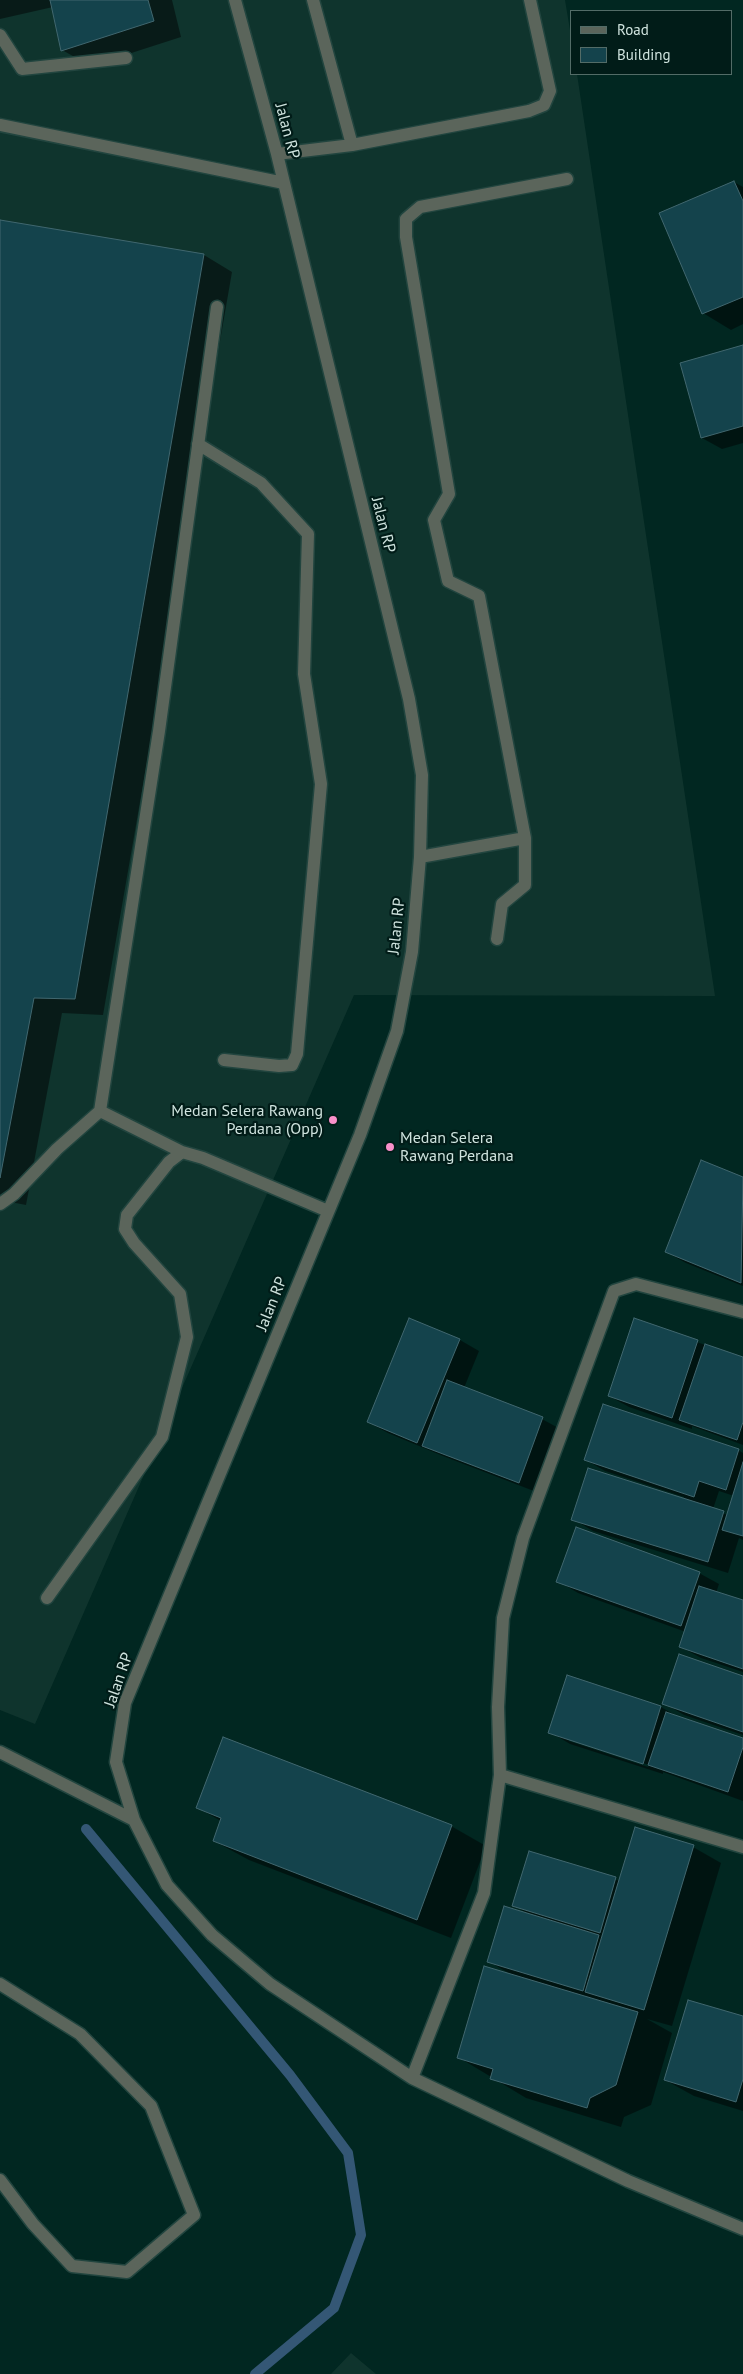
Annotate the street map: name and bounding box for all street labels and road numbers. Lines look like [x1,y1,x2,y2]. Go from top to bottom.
street label: Jalan RP [270,101,304,161]
street label: Jalan RP [367,495,399,555]
street label: Jalan RP [384,897,410,955]
street label: Jalan RP [252,1274,292,1334]
street label: Jalan RP [101,1650,137,1710]

